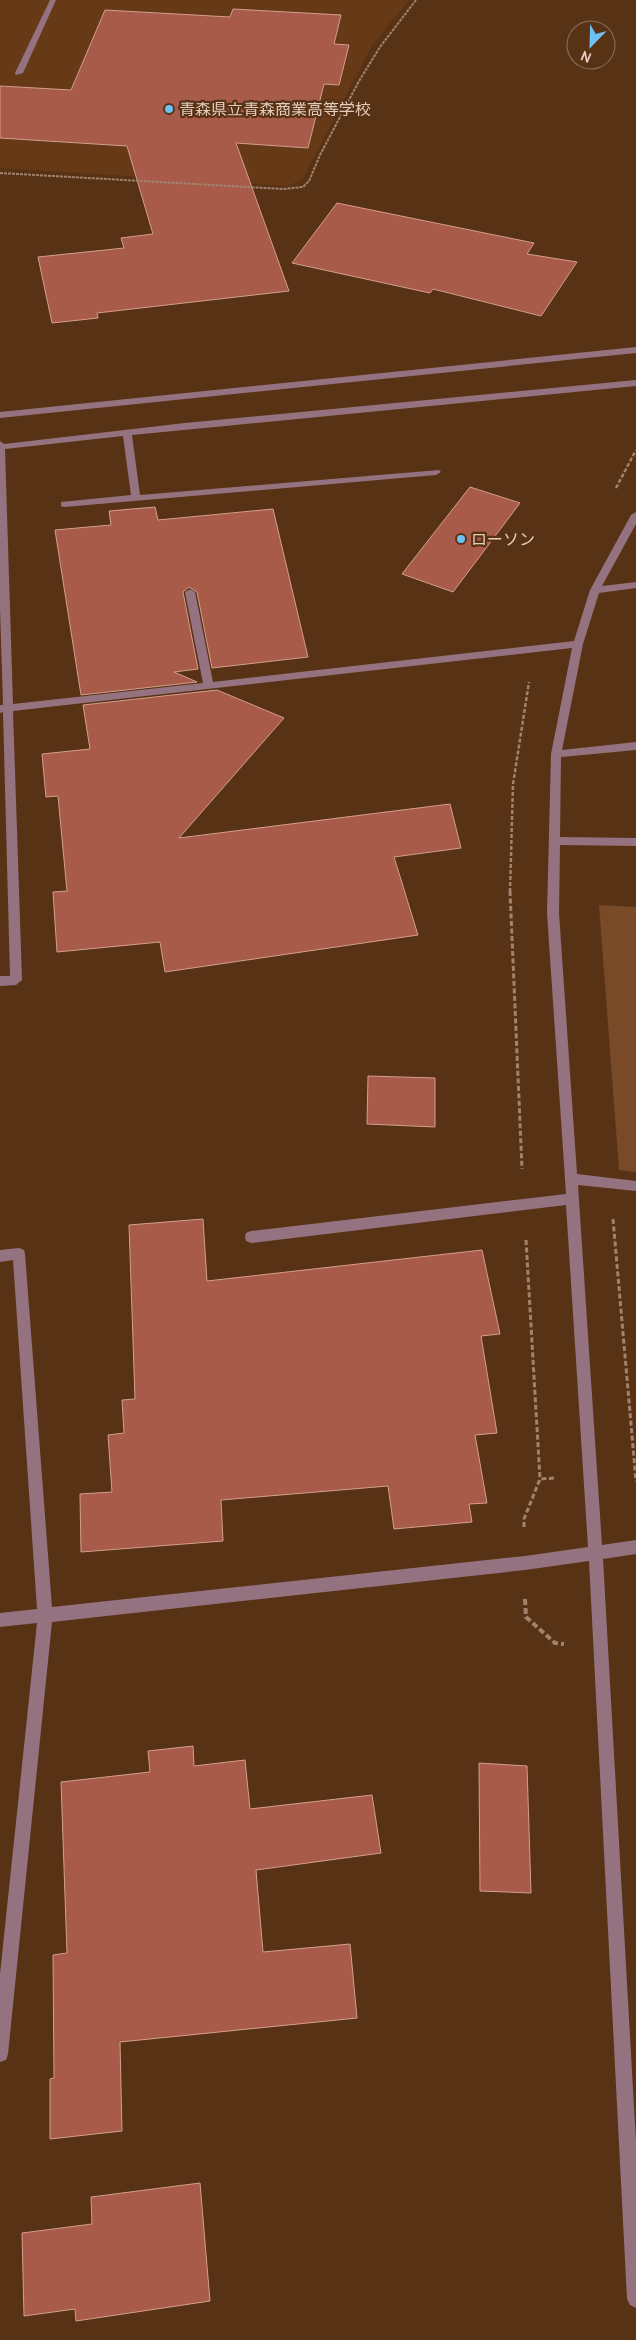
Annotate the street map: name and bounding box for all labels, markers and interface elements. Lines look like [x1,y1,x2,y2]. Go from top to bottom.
north arrow [566,20,616,70]
text: N [578,47,594,67]
place label: 青森県立青森商業高等学校 [179,100,371,119]
marker: 青森県立青森商業高等学校 [163,103,175,115]
place label: ローソン [471,530,535,549]
marker: ローソン [455,533,467,545]

